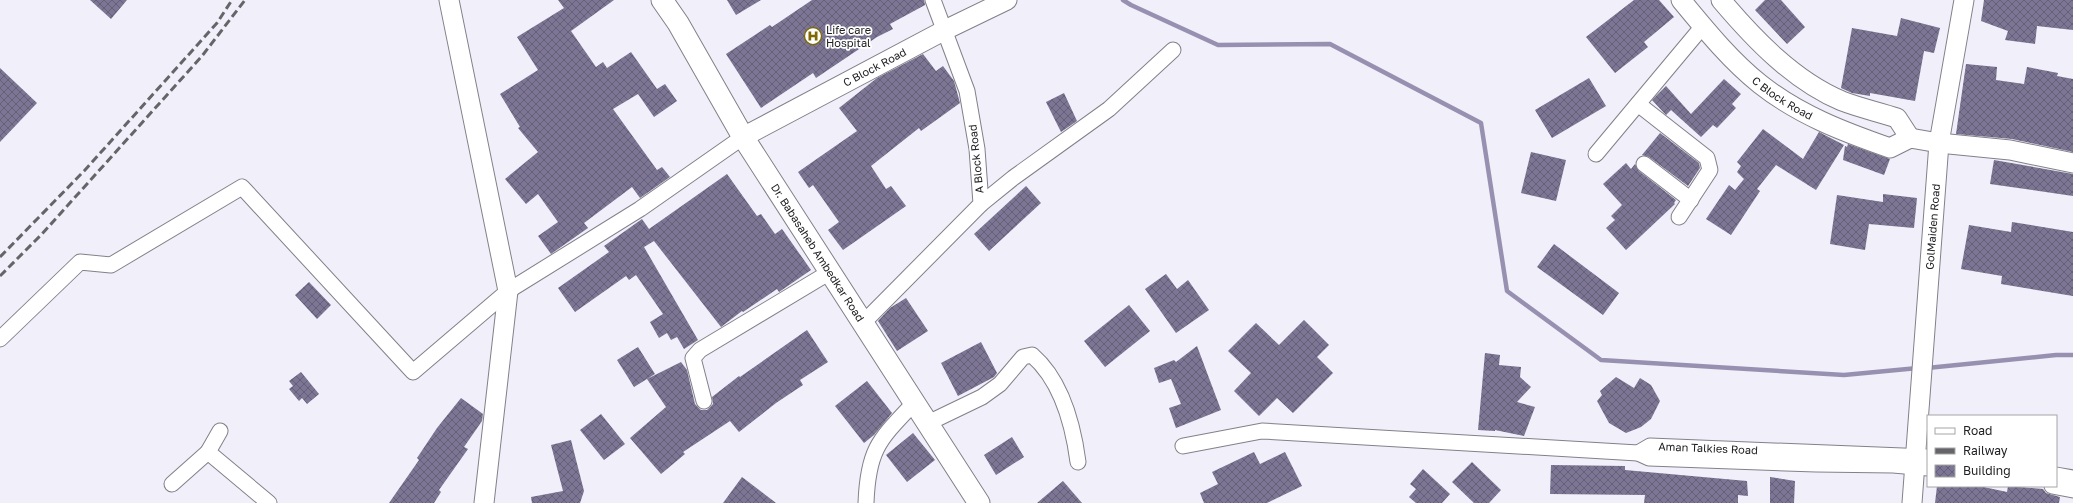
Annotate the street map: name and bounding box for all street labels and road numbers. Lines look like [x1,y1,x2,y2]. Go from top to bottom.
street label: C Block Road [841,45,908,89]
street label: C Block Road [1750,73,1815,122]
street label: A Block Road [965,124,986,194]
street label: Dr. Babasaheb Ambedkar Road [769,181,867,324]
street label: GolMaiden Road [1923,183,1942,270]
street label: Aman Talkies Road [1658,439,1758,456]

